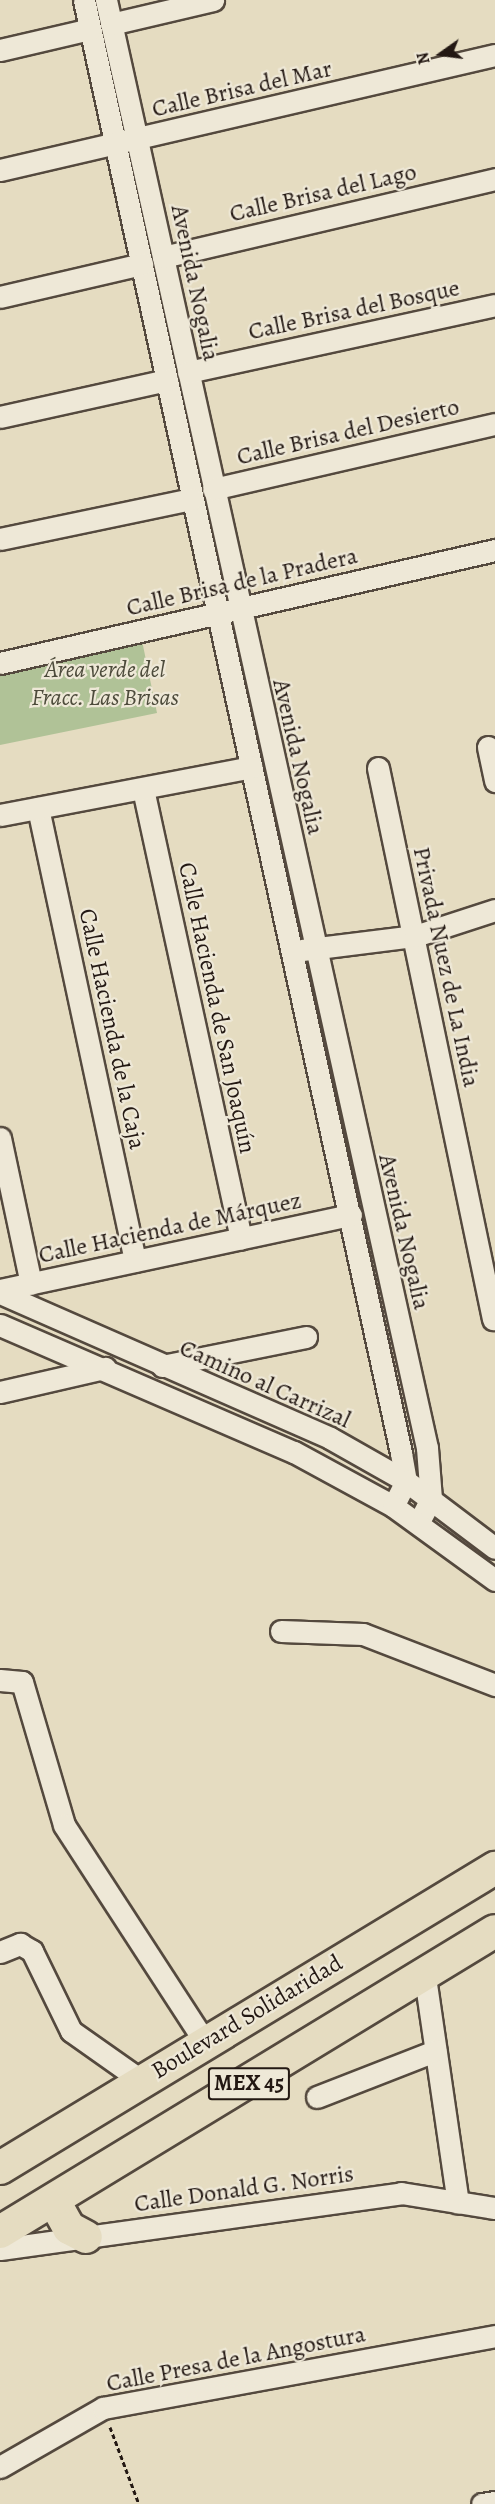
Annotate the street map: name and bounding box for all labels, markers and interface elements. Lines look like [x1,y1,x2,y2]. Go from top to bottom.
north arrow [411,24,471,84]
text: N [411,50,436,67]
street label: Calle Brisa del Mar [149,54,335,124]
street label: Calle Brisa del Lago [227,158,419,228]
street label: Avenida Nogalia [164,202,226,364]
street label: Calle Brisa del Bosque [246,274,462,346]
street label: Calle Brisa del Desierto [234,392,462,472]
street label: Calle Brisa de la Pradera [124,541,360,623]
park label: Área verde del Fracc. Las Brisas [31,656,179,712]
street label: Avenida Nogalia [266,676,330,838]
street label: Privada Nuez de La India [406,844,486,1090]
street label: Calle Hacienda de San Joaquín [172,860,262,1156]
street label: Calle Hacienda de la Caja [72,906,152,1152]
street label: Avenida Nogalia [372,1151,436,1313]
street label: Calle Hacienda de Márquez [36,1186,304,1270]
street label: Camino al Carrizal [175,1333,355,1435]
street label: Boulevard Solidaridad [146,1949,348,2085]
road number: MEX 45 [207,2065,291,2103]
street label: Calle Donald G. Norris [132,2159,356,2219]
street label: Calle Presa de la Angostura [104,2320,368,2398]

